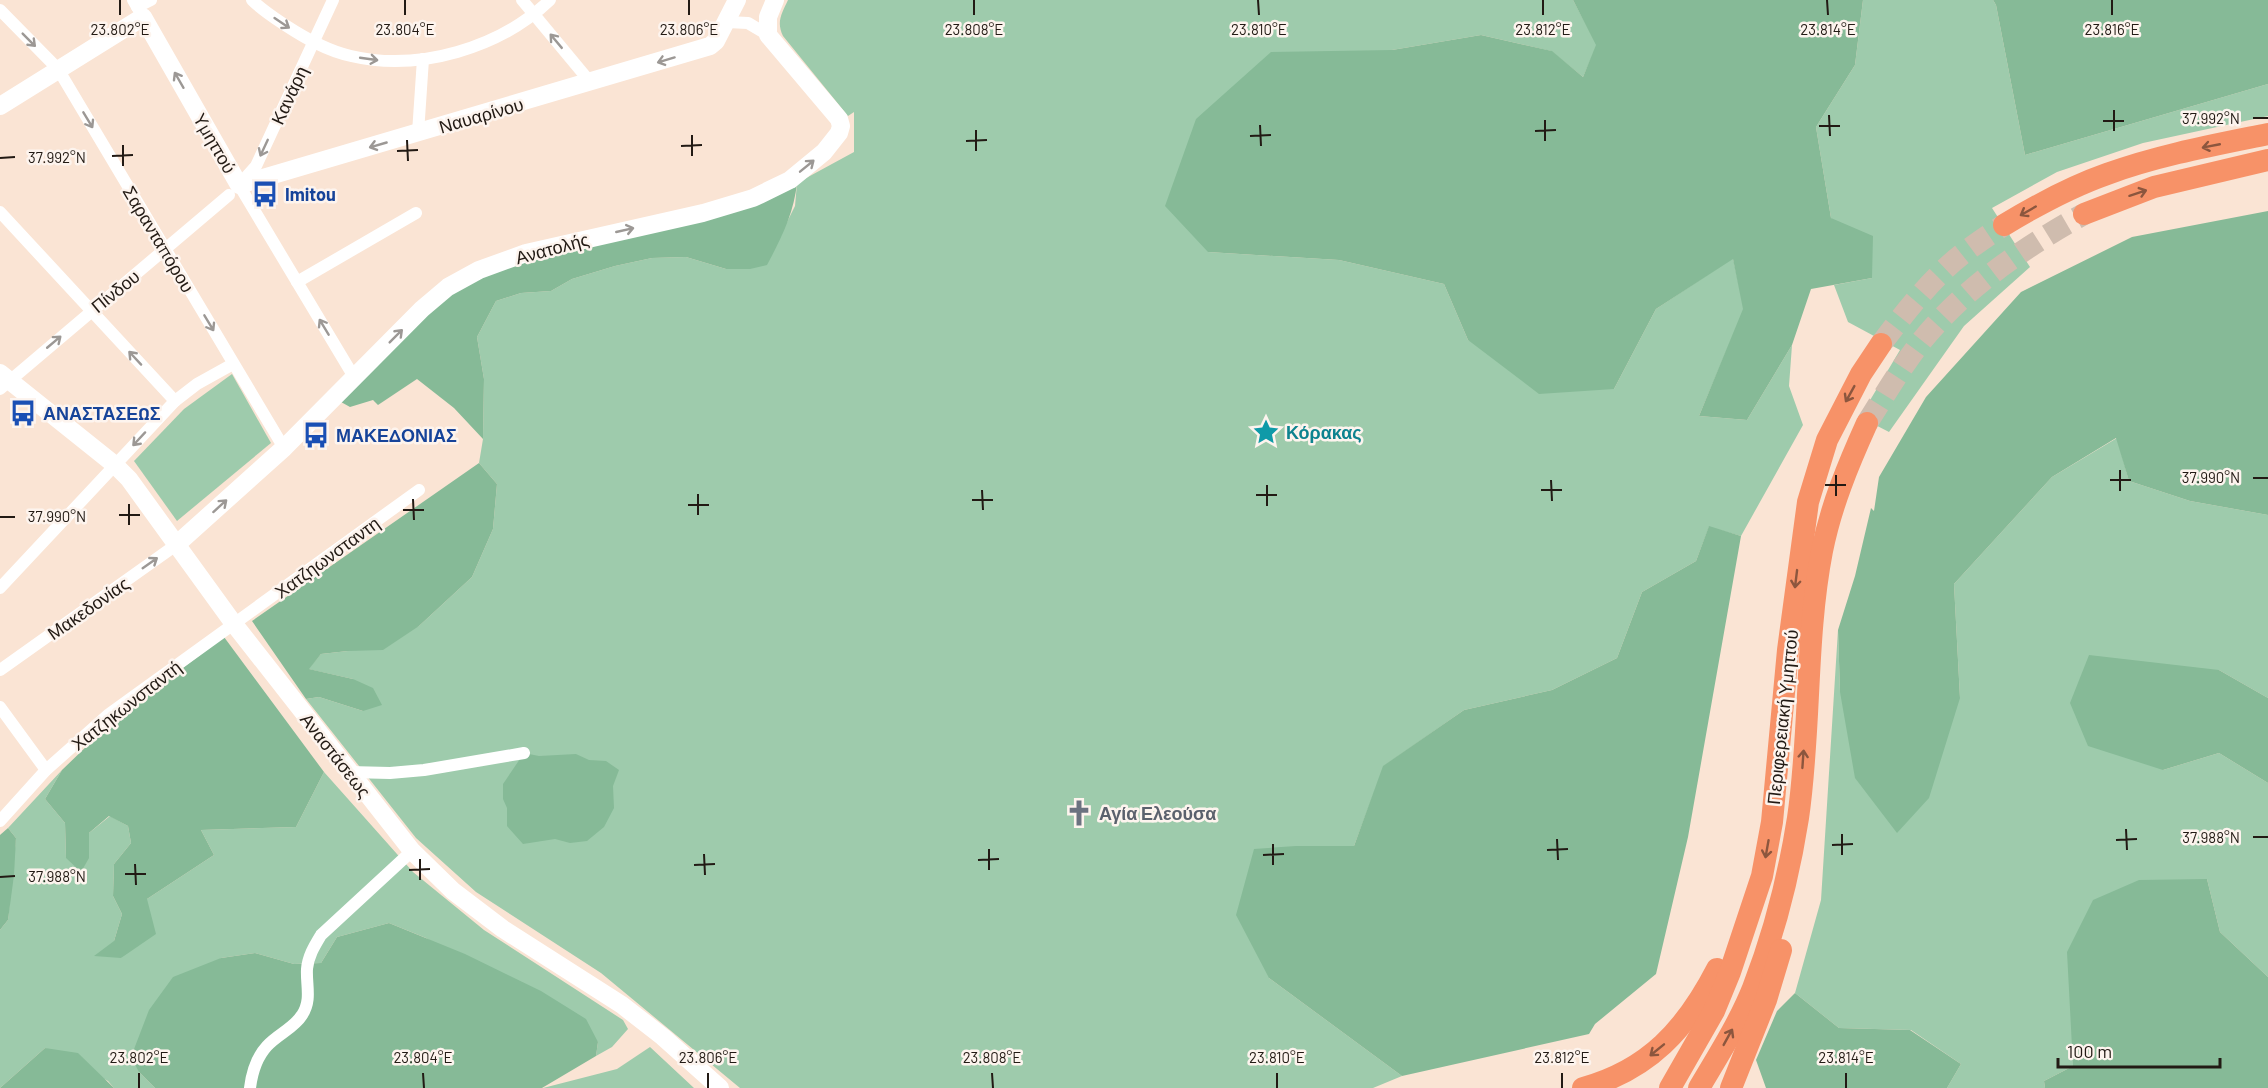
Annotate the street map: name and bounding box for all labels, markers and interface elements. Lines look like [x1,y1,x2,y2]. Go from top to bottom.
one-way arrow [273,17,290,29]
text: 23.802°E [91,20,149,38]
text: 23.804°E [375,20,435,38]
text: 23.806°E [660,20,718,38]
text: 23.808°E [945,20,1003,38]
text: 23.810°E [1231,20,1287,38]
text: 23.812°E [1515,20,1571,38]
text: 23.814°E [1800,20,1856,38]
text: 23.816°E [2084,20,2140,38]
one-way arrow [22,32,36,47]
one-way arrow [550,33,563,49]
one-way arrow [359,53,379,64]
one-way arrow [657,55,676,66]
street label: Κανάρη [266,62,312,128]
one-way arrow [172,72,184,89]
street label: Ναυαρίνου [436,92,526,138]
street label: Υμηττού [189,109,241,177]
text: 37.992°N [2182,109,2240,127]
one-way arrow [82,111,94,128]
one-way arrow [258,139,270,157]
one-way arrow [369,139,388,151]
one-way arrow [2201,141,2221,152]
text: 37.992°N [28,148,86,166]
one-way arrow [798,160,814,173]
bus stop icon: Imitou [250,179,280,209]
street label: Σαρανταπόρου [119,182,199,296]
place label: Imitou [285,183,336,205]
one-way arrow [2128,186,2147,197]
one-way arrow [2020,205,2037,217]
one-way arrow [614,224,634,235]
street label: Ανατολής [513,228,592,268]
street label: Πίνδου [86,265,144,317]
one-way arrow [203,314,215,331]
one-way arrow [318,319,330,336]
one-way arrow [388,328,403,343]
one-way arrow [46,336,62,349]
one-way arrow [128,351,142,366]
one-way arrow [1844,384,1855,402]
bus stop icon: ΑΝΑΣΤΑΣΕΩΣ [8,398,38,428]
place label: ΑΝΑΣΤΑΣΕΩΣ [43,402,161,424]
place icon: Κόρακας [1251,417,1281,447]
bus stop icon: ΜΑΚΕΔΟΝΙΑΣ [301,420,331,450]
place label: Κόρακας [1286,421,1362,443]
place label: ΜΑΚΕΔΟΝΙΑΣ [336,424,457,446]
one-way arrow [133,431,147,446]
text: 37.990°N [2182,468,2240,486]
one-way arrow [212,499,227,513]
text: 37.990°N [28,507,86,525]
street label: Χατζηωνσταντη [270,512,384,602]
one-way arrow [142,557,158,569]
one-way arrow [1791,569,1802,589]
street label: Μακεδονίας [43,572,133,644]
street label: Περιφερειακή Υμηττού [1762,628,1802,806]
street label: Χατζηκωνσταντή [67,655,185,755]
street label: Αναστάσεως [296,708,376,802]
one-way arrow [1798,750,1809,770]
church icon: Αγία Ελεούσα [1064,798,1094,828]
place label: Αγία Ελεούσα [1099,802,1216,824]
text: 37.988°N [2182,828,2240,846]
one-way arrow [1761,839,1772,858]
text: 37.988°N [28,867,86,885]
one-way arrow [1723,1029,1734,1047]
scale bar [2058,1031,2220,1069]
text: 100 m [2067,1040,2112,1062]
one-way arrow [1650,1043,1665,1057]
text: 23.802°E [110,1048,168,1066]
text: 23.804°E [393,1048,453,1066]
text: 23.806°E [679,1048,737,1066]
text: 23.808°E [963,1048,1021,1066]
text: 23.810°E [1249,1048,1305,1066]
text: 23.812°E [1534,1048,1590,1066]
text: 23.814°E [1818,1048,1874,1066]

